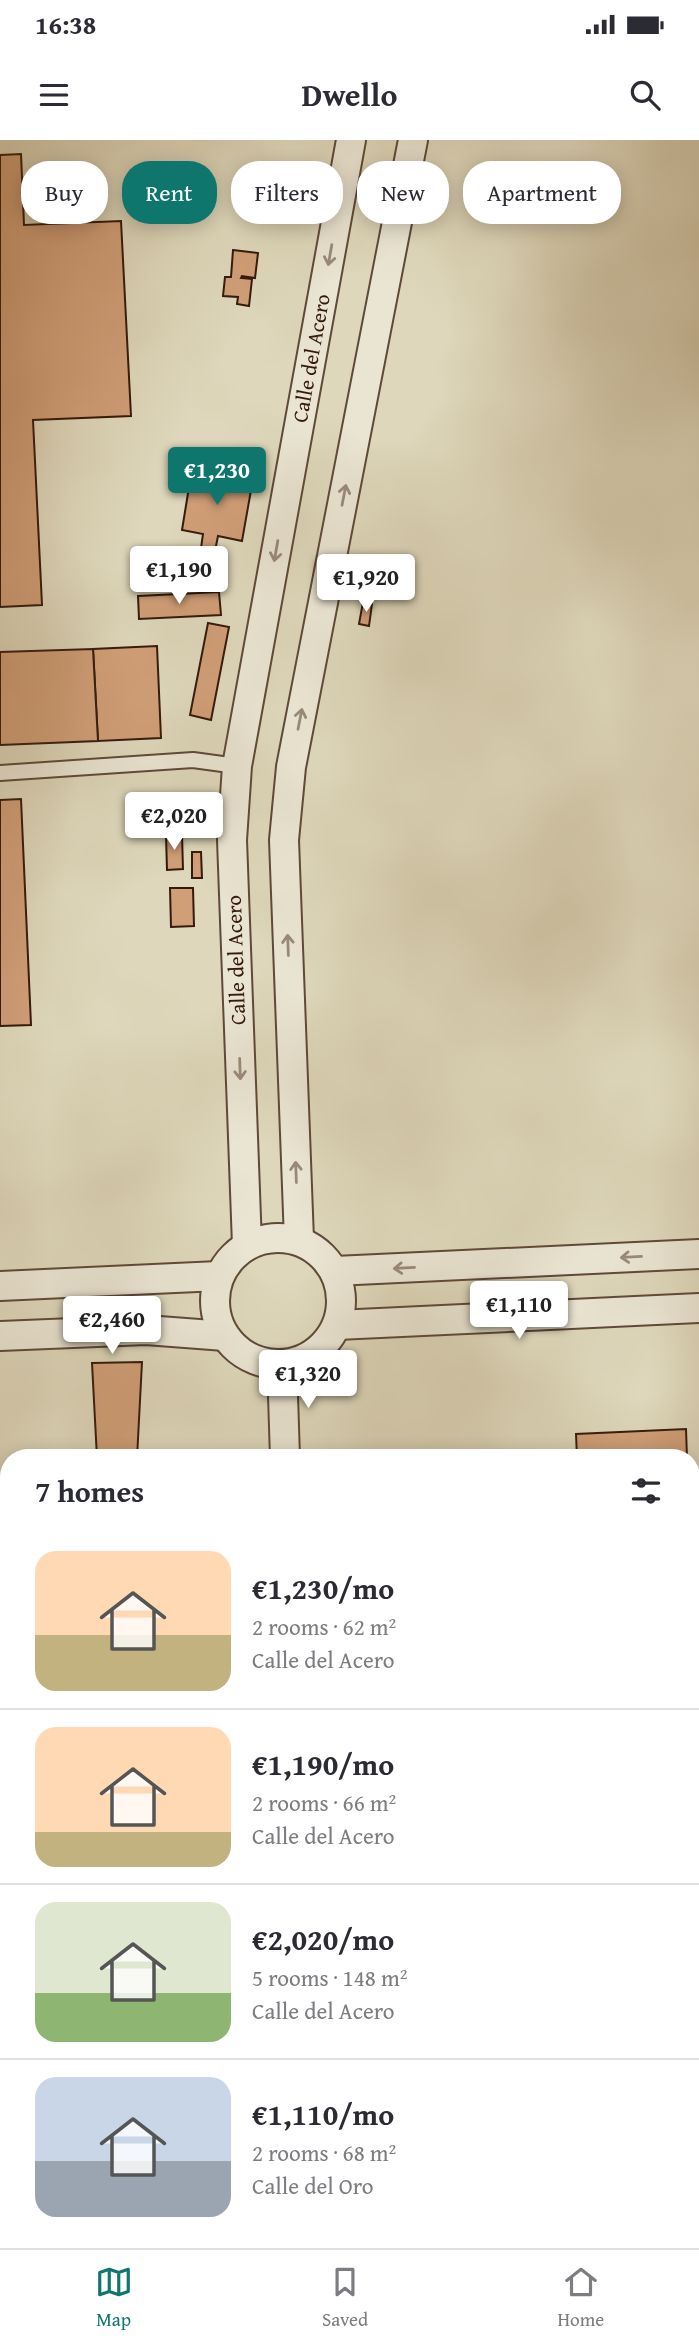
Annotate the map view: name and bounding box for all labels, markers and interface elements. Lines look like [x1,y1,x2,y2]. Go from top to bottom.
text: 16:38 [35,5,96,44]
text: Dwello [302,71,397,118]
icon: menu [35,76,73,114]
icon: search [626,76,664,114]
chip: Buy [21,161,108,224]
chip: Rent [122,161,217,224]
chip: Filters [231,161,343,224]
chip: New [357,161,449,224]
chip: Apartment [463,161,621,224]
one-way arrow [323,243,336,266]
street label: Calle del Acero [284,291,338,425]
pin: €1,230 [160,448,274,507]
text: €1,230 [184,453,250,486]
one-way arrow [338,484,351,507]
one-way arrow [269,539,282,562]
pin: €1,190 [122,546,236,606]
text: €1,190 [146,552,212,585]
pin: €1,920 [309,554,423,614]
text: €1,920 [333,560,399,593]
one-way arrow [294,708,307,731]
pin: €2,020 [117,792,231,852]
text: €2,020 [141,798,207,831]
street label: Calle del Acero [218,894,253,1026]
one-way arrow [281,934,294,957]
one-way arrow [234,1057,247,1080]
one-way arrow [290,1161,303,1184]
one-way arrow [620,1251,643,1264]
one-way arrow [392,1261,415,1274]
pin: €1,110 [462,1282,576,1341]
text: €1,110 [486,1287,552,1320]
pin: €2,460 [55,1296,169,1356]
text: €2,460 [79,1302,145,1335]
pin: €1,320 [251,1350,365,1410]
text: €1,320 [275,1356,341,1389]
text: 7 homes [35,1469,144,1513]
icon: filters [627,1472,665,1510]
text: €1,230/mo [252,1566,394,1610]
icon: home [91,1579,175,1663]
text: 2 rooms · 62 m² [252,1610,396,1643]
text: Calle del Acero [252,1643,395,1676]
text: €1,190/mo [252,1742,394,1786]
icon: home [91,1755,175,1839]
text: 2 rooms · 66 m² [252,1786,396,1819]
text: Calle del Acero [252,1819,395,1852]
text: €2,020/mo [252,1917,394,1961]
icon: home [91,1930,175,2014]
text: 5 rooms · 148 m² [252,1961,407,1994]
text: Calle del Acero [252,1994,395,2027]
text: €1,110/mo [252,2092,394,2136]
icon: home [91,2105,175,2189]
text: 2 rooms · 68 m² [252,2136,396,2169]
text: Calle del Oro [252,2169,374,2202]
tab: Map [95,2263,133,2333]
tab: Saved [322,2263,368,2333]
tab: Home [558,2263,604,2333]

